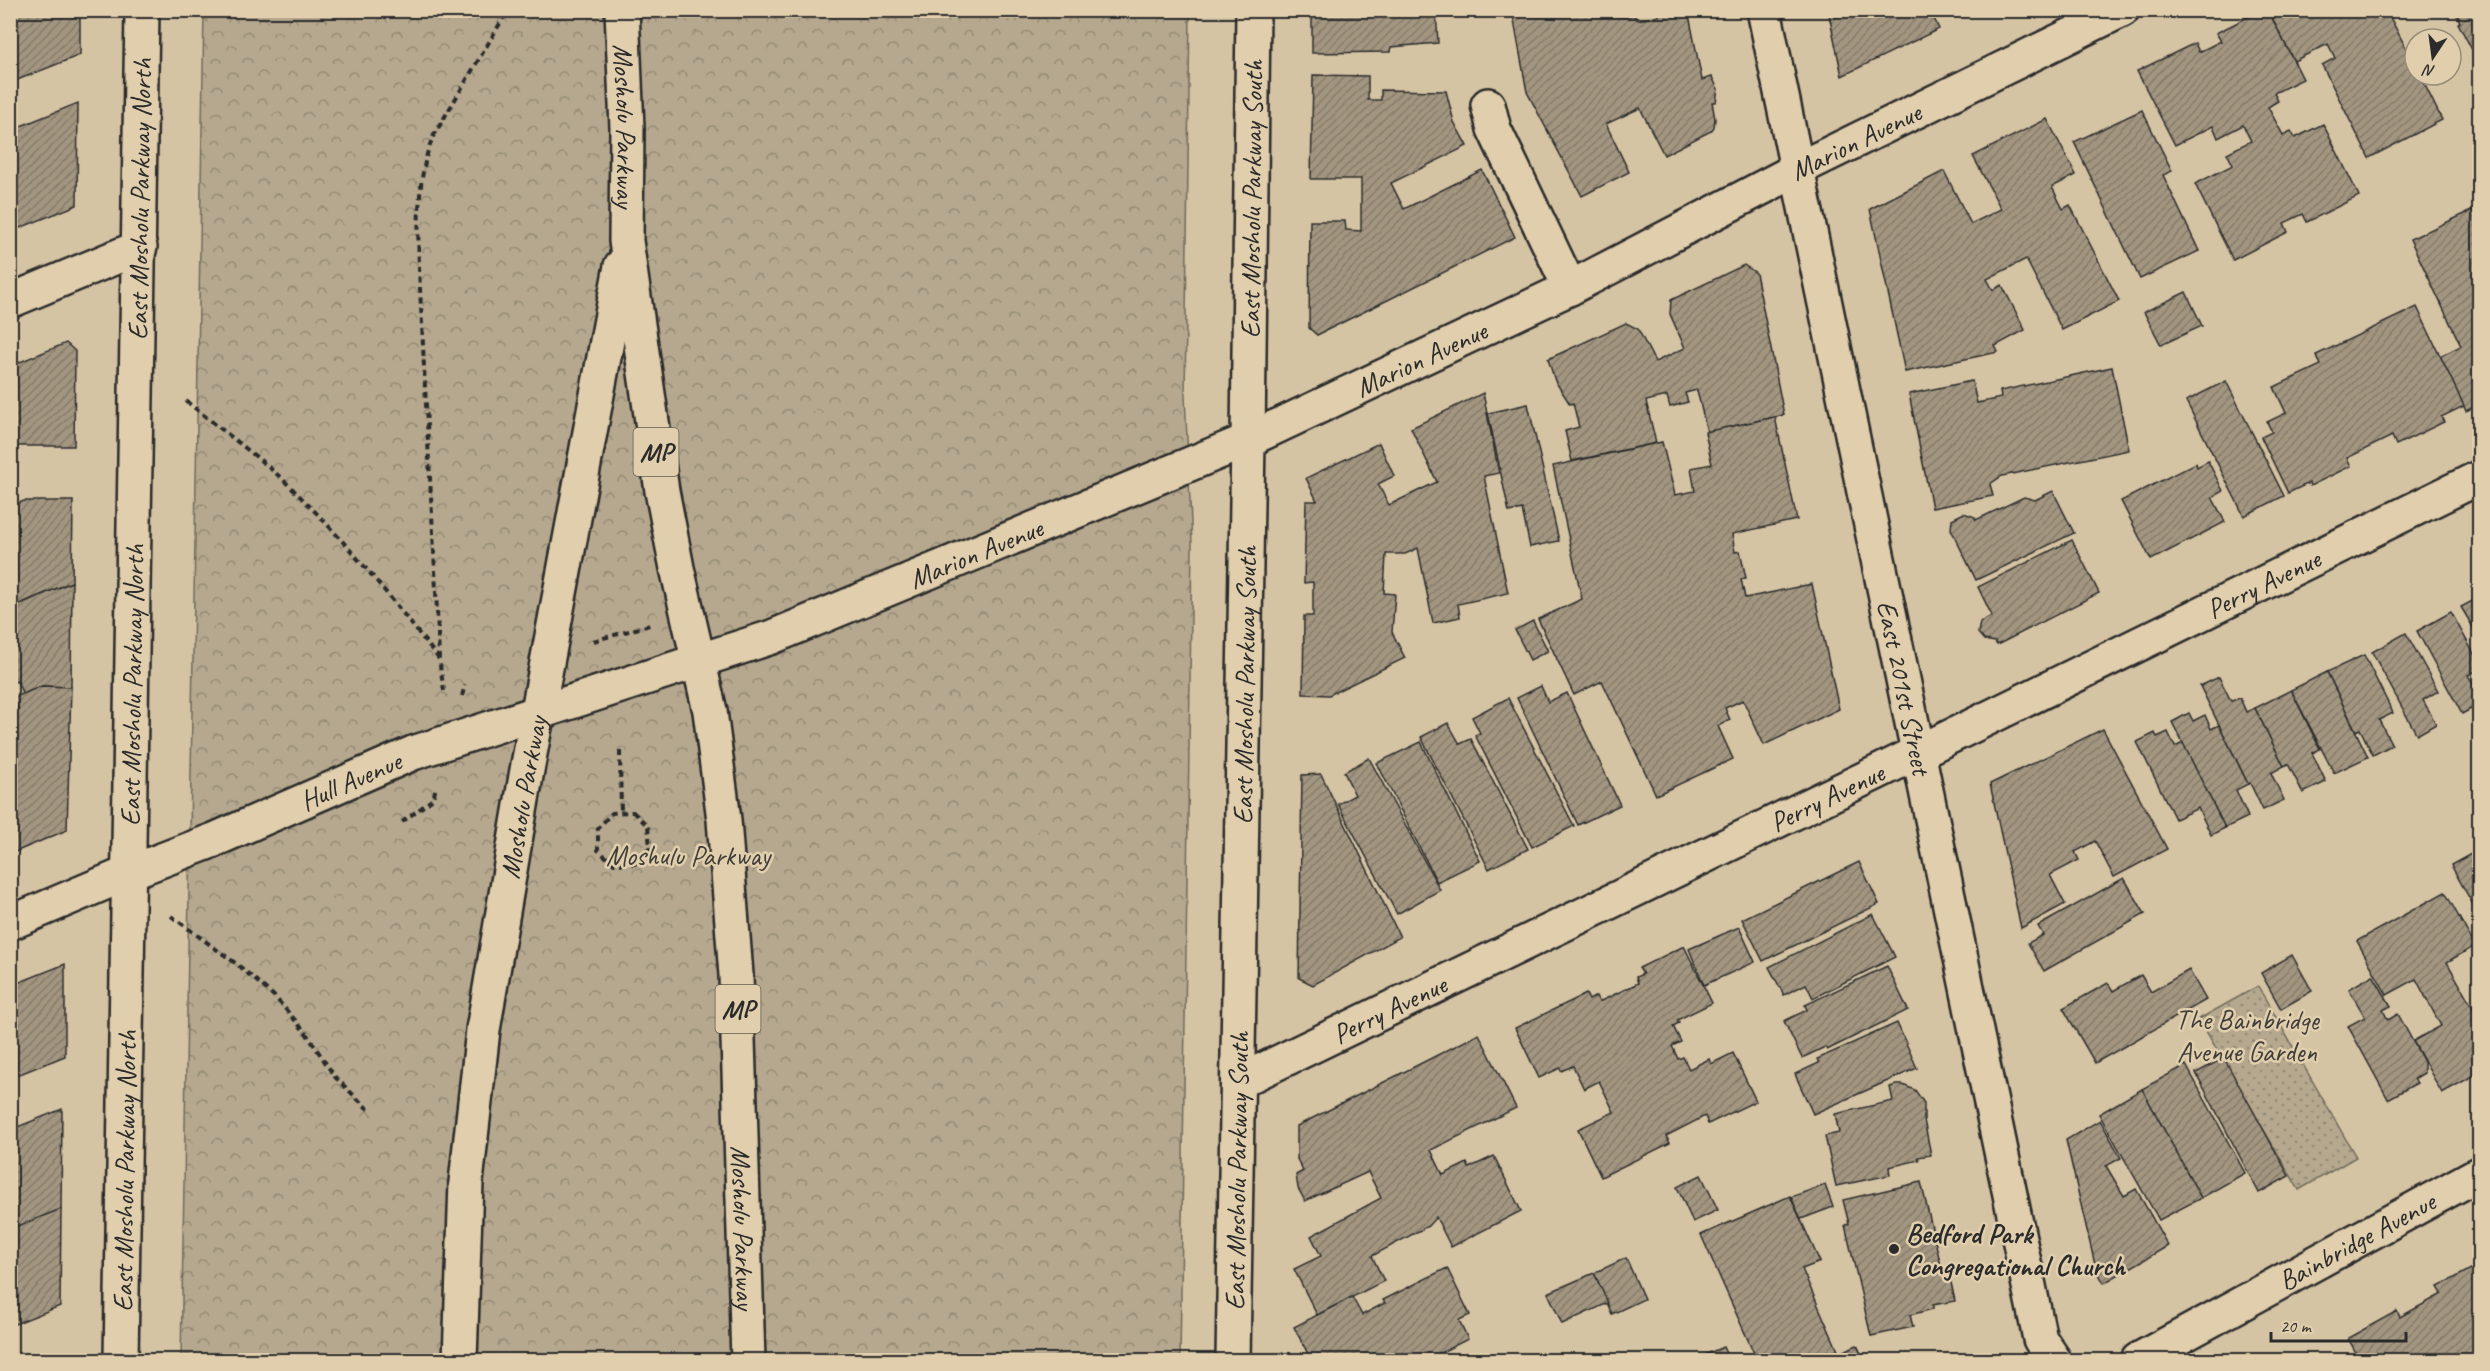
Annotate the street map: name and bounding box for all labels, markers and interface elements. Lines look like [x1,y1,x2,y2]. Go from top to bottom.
north arrow [2403,27,2463,87]
street label: Mosholu Parkway [605,43,644,210]
street label: East Mosholu Parkway North [120,58,159,340]
street label: East Mosholu Parkway South [1232,59,1270,338]
text: N [2420,59,2437,81]
street label: Marion Avenue [1784,94,1929,188]
street label: Marion Avenue [1350,312,1494,405]
road number: MP [634,428,678,476]
street label: Marion Avenue [904,509,1050,596]
street label: Perry Avenue [2201,540,2328,626]
street label: East Mosholu Parkway North [112,544,152,826]
street label: East Mosholu Parkway South [1225,544,1264,824]
street label: East 201st Street [1869,598,1940,780]
street label: Mosholu Parkway [492,711,555,881]
street label: Hull Avenue [294,743,408,818]
street label: Perry Avenue [1764,754,1891,840]
park label: Moshulu Parkway [606,838,773,873]
street label: Perry Avenue [1327,966,1454,1052]
road number: MP [716,985,760,1033]
park label: The Bainbridge Avenue Garden [2175,1002,2321,1069]
street label: East Mosholu Parkway North [105,1030,144,1312]
street label: East Mosholu Parkway South [1217,1030,1256,1310]
street label: Mosholu Parkway [723,1145,763,1313]
street label: Bainbridge Avenue [2272,1183,2443,1298]
place label: Bedford Park Congregational Church [1906,1216,2126,1283]
marker: Bedford Park Congregational Church [1887,1242,1901,1256]
scale bar [2271,1305,2406,1343]
text: 20 m [2280,1315,2313,1337]

